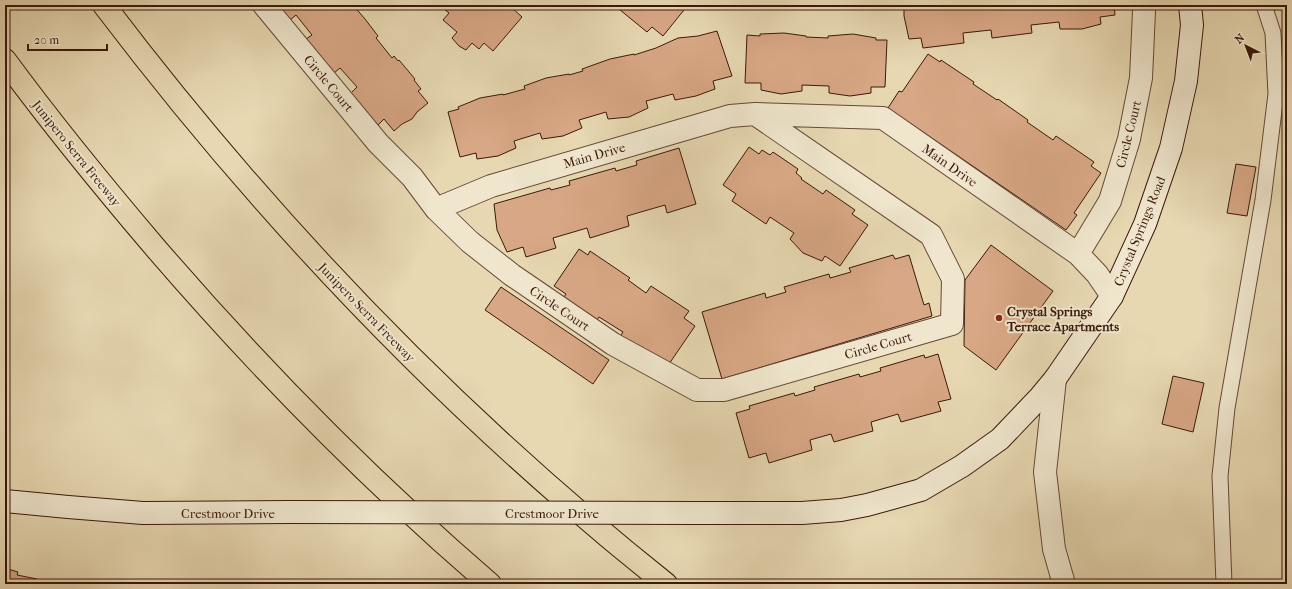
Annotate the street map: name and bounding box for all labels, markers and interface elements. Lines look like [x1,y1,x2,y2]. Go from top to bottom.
scale bar [28,26,107,52]
north arrow [1226,26,1266,66]
text: N [1232,31,1248,47]
text: 20 m [34,33,59,47]
street label: Circle Court [301,52,357,115]
street label: Junipero Serra Freeway [29,96,125,210]
street label: Circle Court [1113,98,1144,170]
street label: Main Drive [561,139,627,171]
street label: Main Drive [919,141,981,190]
street label: Crystal Springs Road [1111,173,1169,288]
street label: Junipero Serra Freeway [315,259,419,366]
street label: Circle Court [527,283,593,334]
place label: Crystal Springs Terrace Apartments [1006,304,1119,335]
marker: Crystal Springs Terrace Apartments [994,313,1004,323]
street label: Circle Court [843,329,914,362]
street label: Crestmoor Drive [181,506,276,521]
street label: Crestmoor Drive [505,506,600,521]

